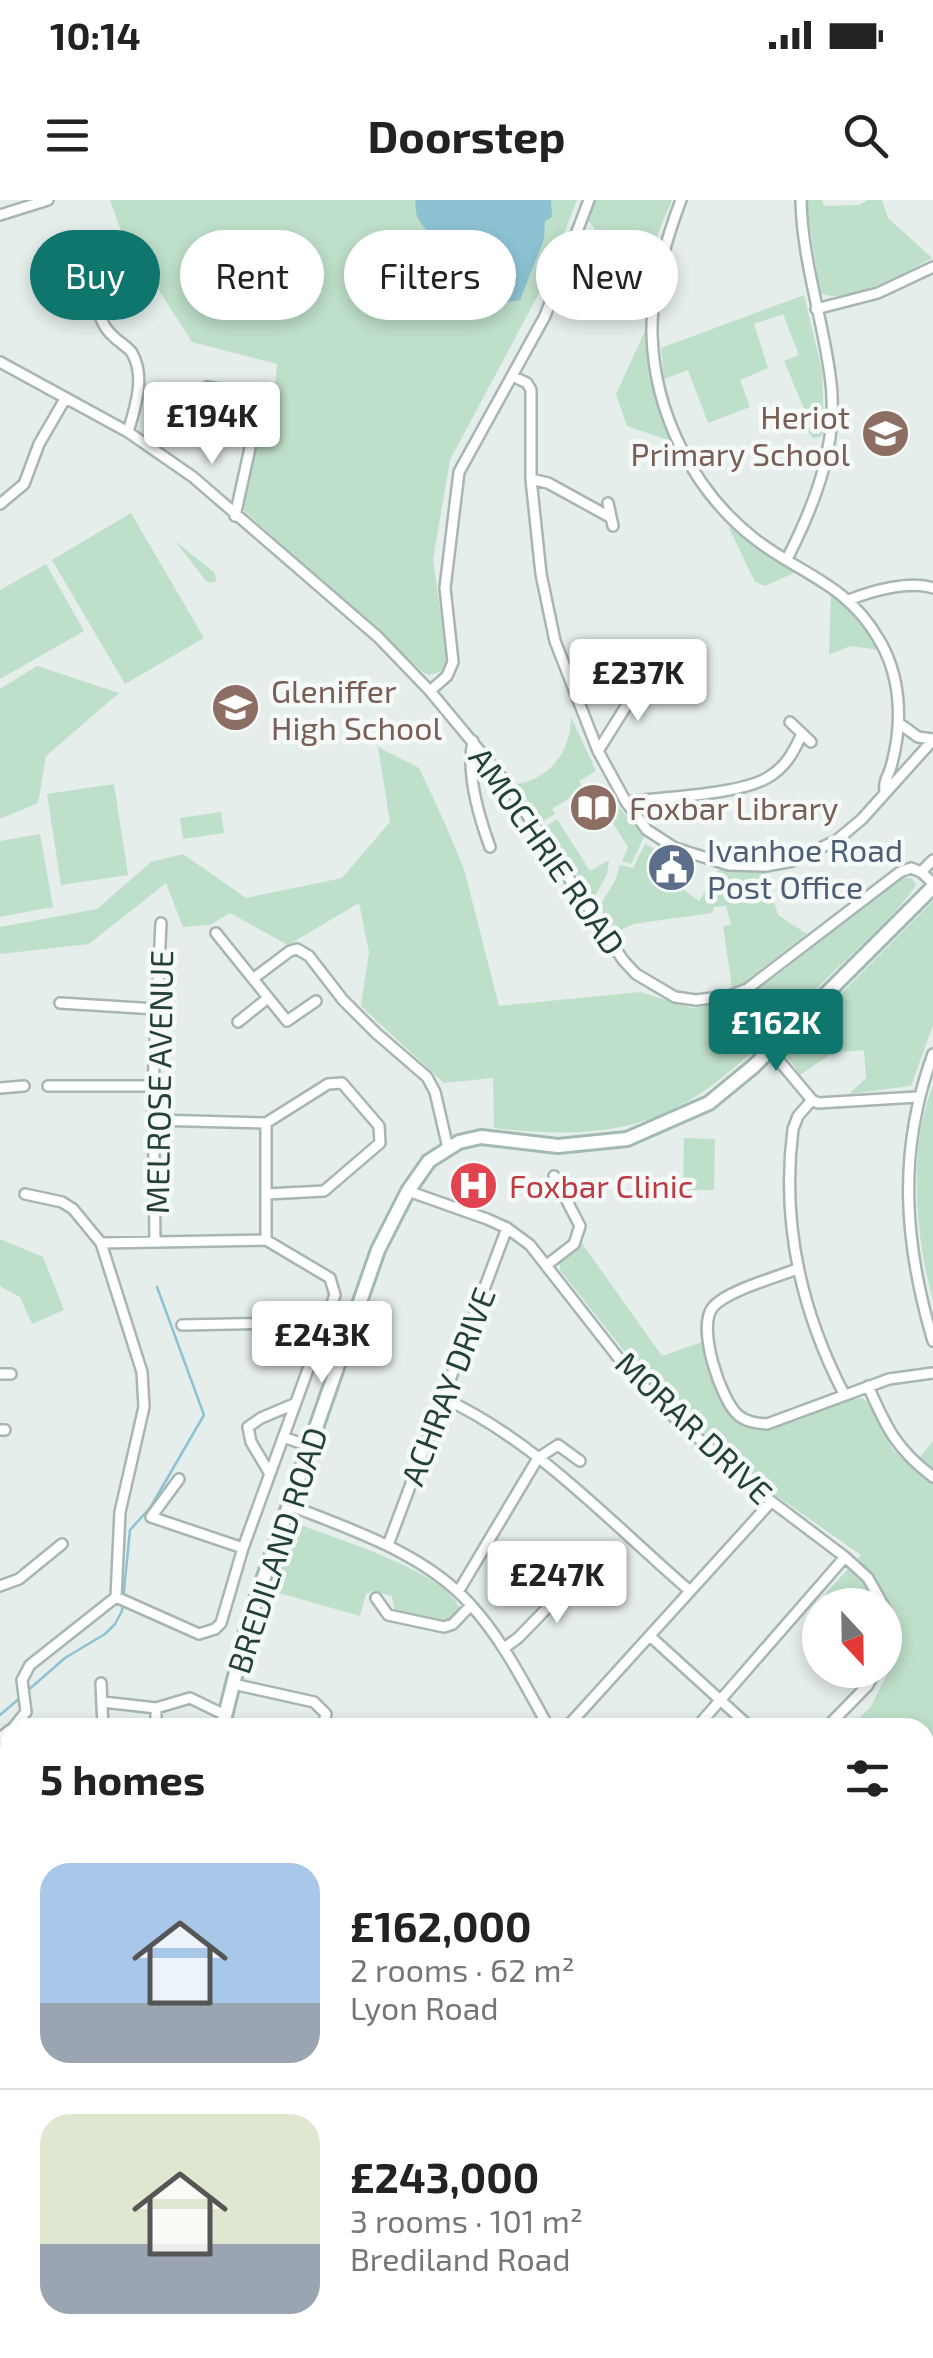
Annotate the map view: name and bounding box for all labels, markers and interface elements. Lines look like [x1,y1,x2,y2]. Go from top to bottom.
text: 10:14 [50,12,141,58]
icon: menu [40,108,95,163]
text: Doorstep [368,108,565,162]
icon: search [838,108,893,163]
chip: Buy [30,230,160,320]
chip: Rent [180,230,324,320]
chip: Filters [344,230,516,320]
chip: New [536,230,678,320]
pin: £194K [142,382,282,467]
text: £194K [166,395,258,433]
place label: Heriot Primary School [631,397,850,472]
school or university icon: Heriot Primary School [859,408,911,460]
pin: £237K [568,639,708,724]
text: £237K [592,652,684,690]
place label: Gleniffer High School [271,671,442,746]
school or university icon: Gleniffer High School [210,682,262,734]
street label: AMOCHRIE ROAD [462,739,634,961]
library icon: Foxbar Library [568,781,620,833]
place label: Foxbar Library [629,788,838,826]
place label: Ivanhoe Road Post Office [707,830,903,905]
public building icon: Ivanhoe Road Post Office [646,841,698,893]
street label: MELROSE AVENUE [137,950,179,1214]
pin: £162K [706,989,846,1074]
text: £162K [731,1002,821,1040]
hospital icon: Foxbar Clinic [448,1159,500,1211]
place label: Foxbar Clinic [509,1166,693,1204]
street label: ACHRAY DRIVE [392,1282,502,1490]
pin: £243K [252,1301,392,1386]
text: £243K [274,1314,370,1352]
street label: MORAR DRIVE [609,1343,781,1511]
street label: BREDILAND ROAD [218,1422,334,1678]
pin: £247K [487,1541,627,1626]
text: £247K [510,1554,604,1592]
north arrow [802,1588,902,1688]
map controls [802,1588,902,1688]
icon: filters [840,1751,895,1806]
text: 5 homes [40,1753,205,1803]
text: £162,000 [350,1900,532,1950]
icon: home [120,1903,240,2023]
text: 2 rooms · 62 m² [350,1950,575,1988]
text: Lyon Road [350,1988,499,2026]
text: £243,000 [350,2151,539,2201]
icon: home [120,2154,240,2274]
text: 3 rooms · 101 m² [350,2201,583,2239]
text: Brediland Road [350,2239,571,2277]

